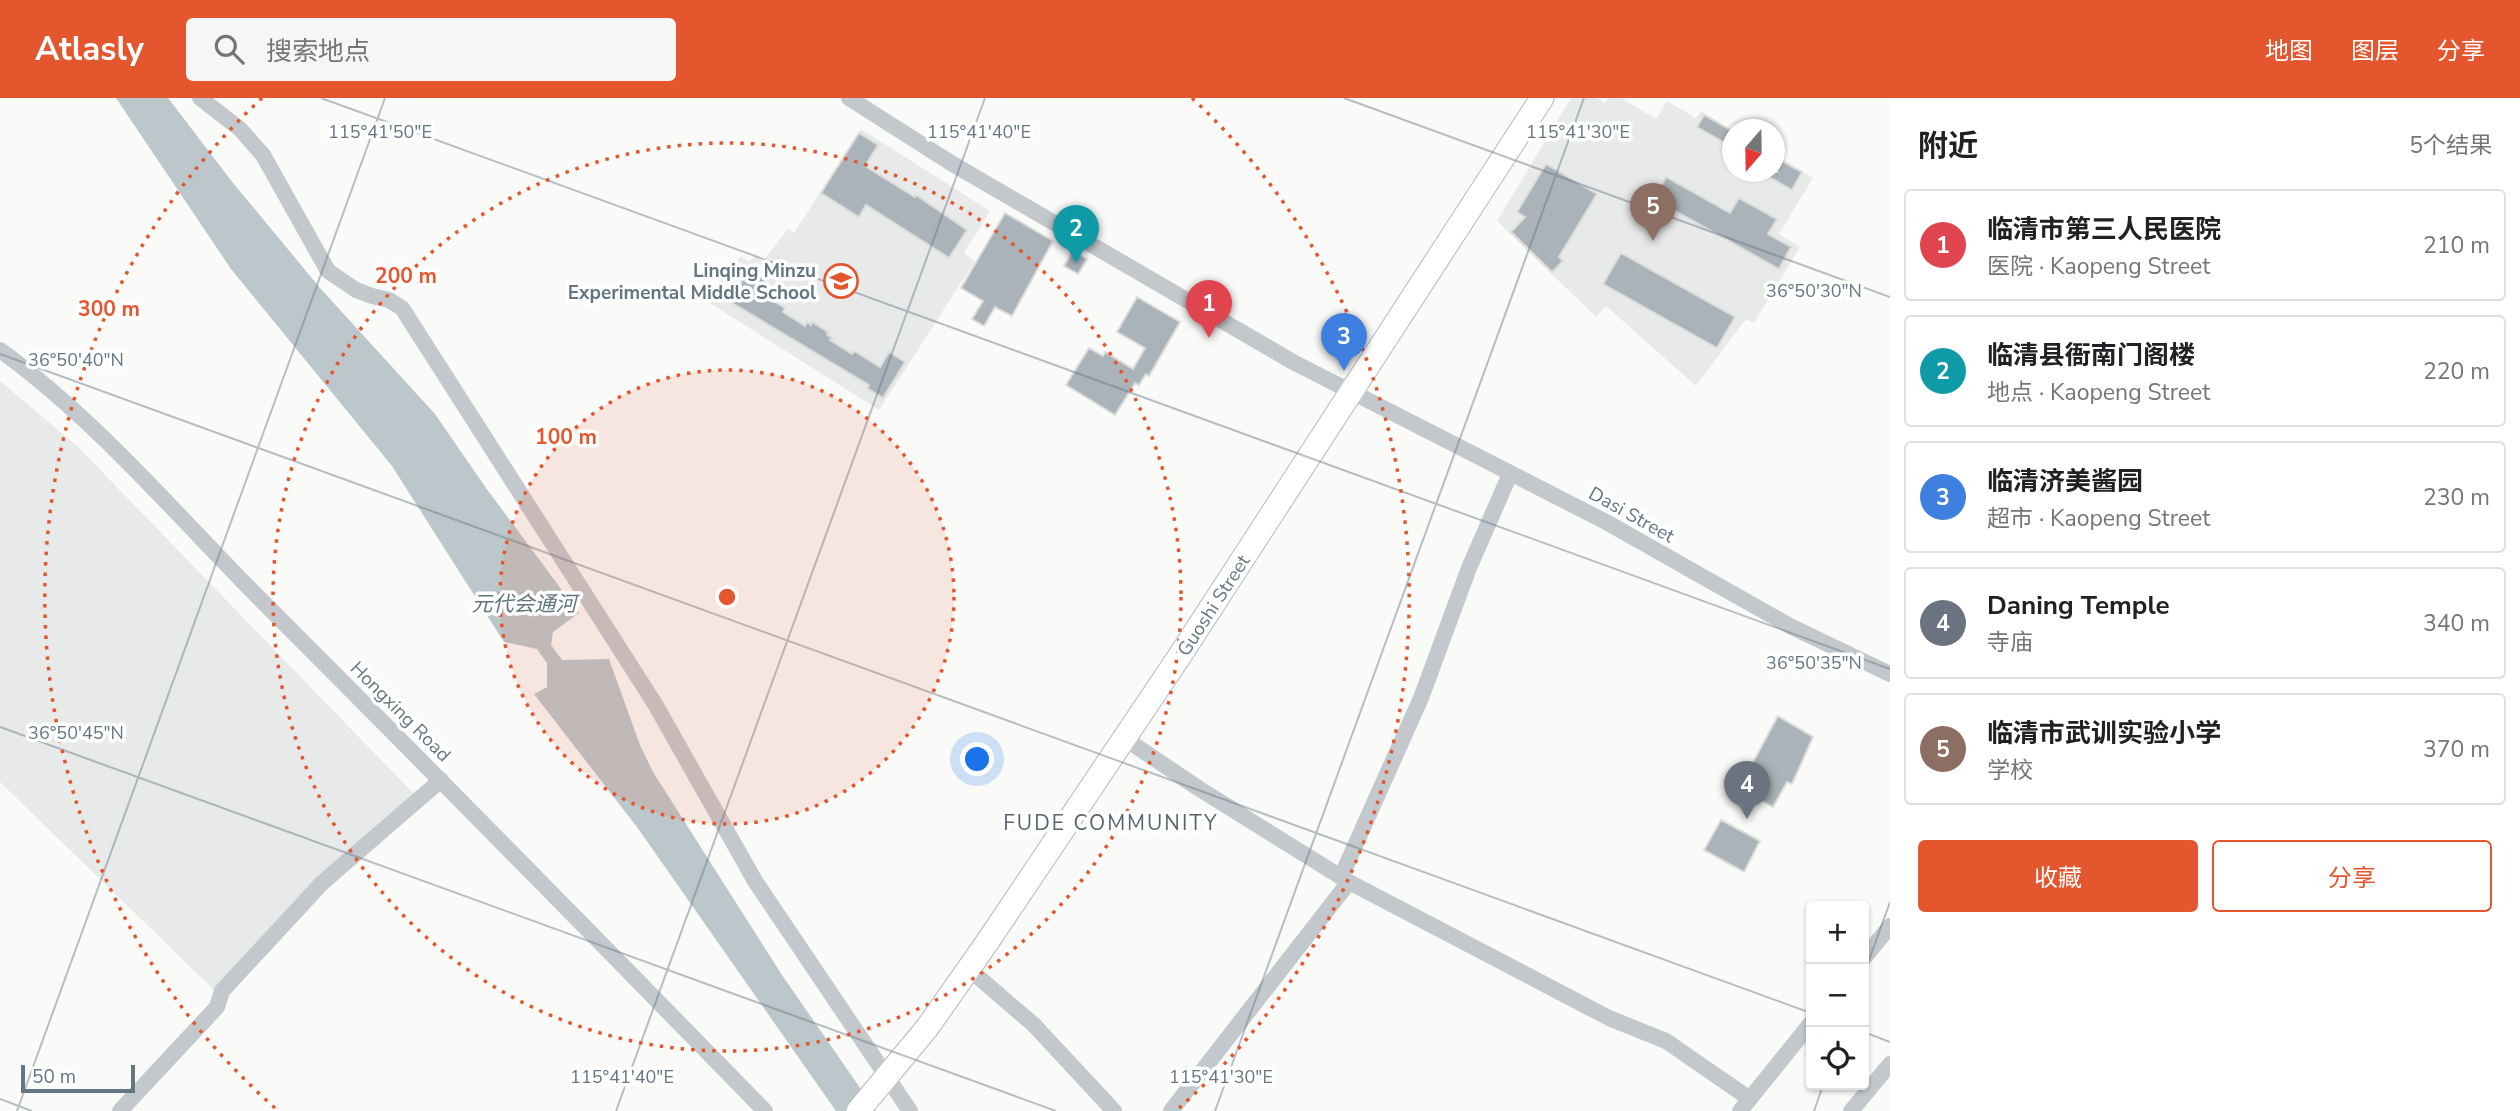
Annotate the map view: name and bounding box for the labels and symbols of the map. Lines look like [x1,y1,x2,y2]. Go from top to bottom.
north arrow [1722,119,1785,182]
text: 115°41'50"E [328,120,432,144]
text: 115°41'40"E [927,120,1031,144]
text: 115°41'30"E [1526,120,1630,144]
pin: 5 [1630,183,1676,241]
pin: 2 [1053,205,1099,263]
place label: Linqing Minzu Experimental Middle School [568,258,816,306]
text: 200 m [375,262,437,290]
school or university icon: Linqing Minzu Experimental Middle School [822,262,860,300]
text: 36°50'30"N [1766,279,1862,303]
pin: 1 [1186,280,1232,338]
text: 300 m [78,295,140,323]
pin: 3 [1321,313,1367,371]
text: 36°50'40"N [28,348,124,372]
text: 100 m [535,423,597,451]
street label: Dasi Street [1584,481,1679,549]
street label: Guoshi Street [1171,550,1257,661]
centre of rings [715,585,739,609]
water label: 元代会通河 [472,590,580,618]
text: 36°50'35"N [1766,651,1862,675]
street label: Hongxing Road [344,656,456,768]
text: 36°50'45"N [28,721,124,745]
your location [960,742,994,776]
pin: 4 [1724,761,1770,819]
district label: FUDE COMMUNITY [1003,809,1219,837]
scale bar [21,1062,135,1094]
text: 115°41'40"E [570,1065,674,1089]
text: 115°41'30"E [1169,1065,1273,1089]

